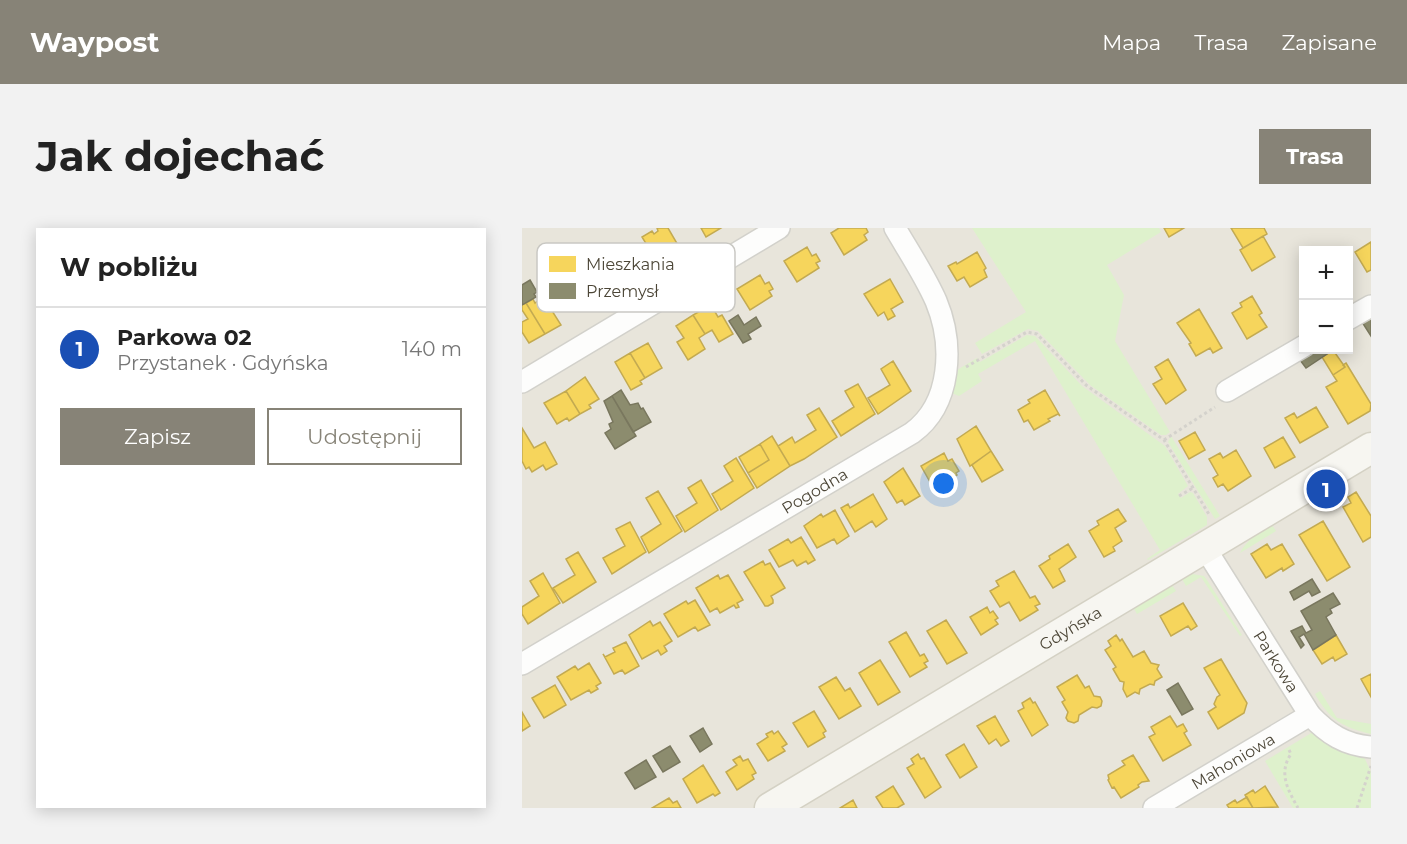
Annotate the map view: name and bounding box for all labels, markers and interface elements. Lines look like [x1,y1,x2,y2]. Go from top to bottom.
text: Waypost [30,25,160,59]
text: Mapa [1102,30,1161,55]
text: Trasa [1194,30,1249,55]
text: Zapisane [1282,30,1377,55]
button: Trasa [1259,129,1371,184]
text: Jak dojechać [36,130,324,182]
legend [537,243,735,312]
map controls [1299,246,1353,354]
button: + [1299,246,1353,300]
text: W pobliżu [60,251,198,283]
text: Mieszkania [586,255,675,274]
text: Przemysł [586,282,659,301]
button: − [1299,300,1353,354]
text: Parkowa 02 [117,324,252,351]
text: 1 [76,337,83,361]
text: 140 m [402,337,462,361]
text: Przystanek · Gdyńska [117,351,329,375]
button: Zapisz [60,408,255,465]
button: Udostępnij [267,408,462,465]
street label: Pogodna [778,464,851,518]
pin: 1 [1306,466,1346,512]
your location [929,469,958,498]
street label: Gdyńska [1036,603,1105,655]
street label: Parkowa [1249,627,1302,696]
street label: Mahoniowa [1188,729,1278,793]

